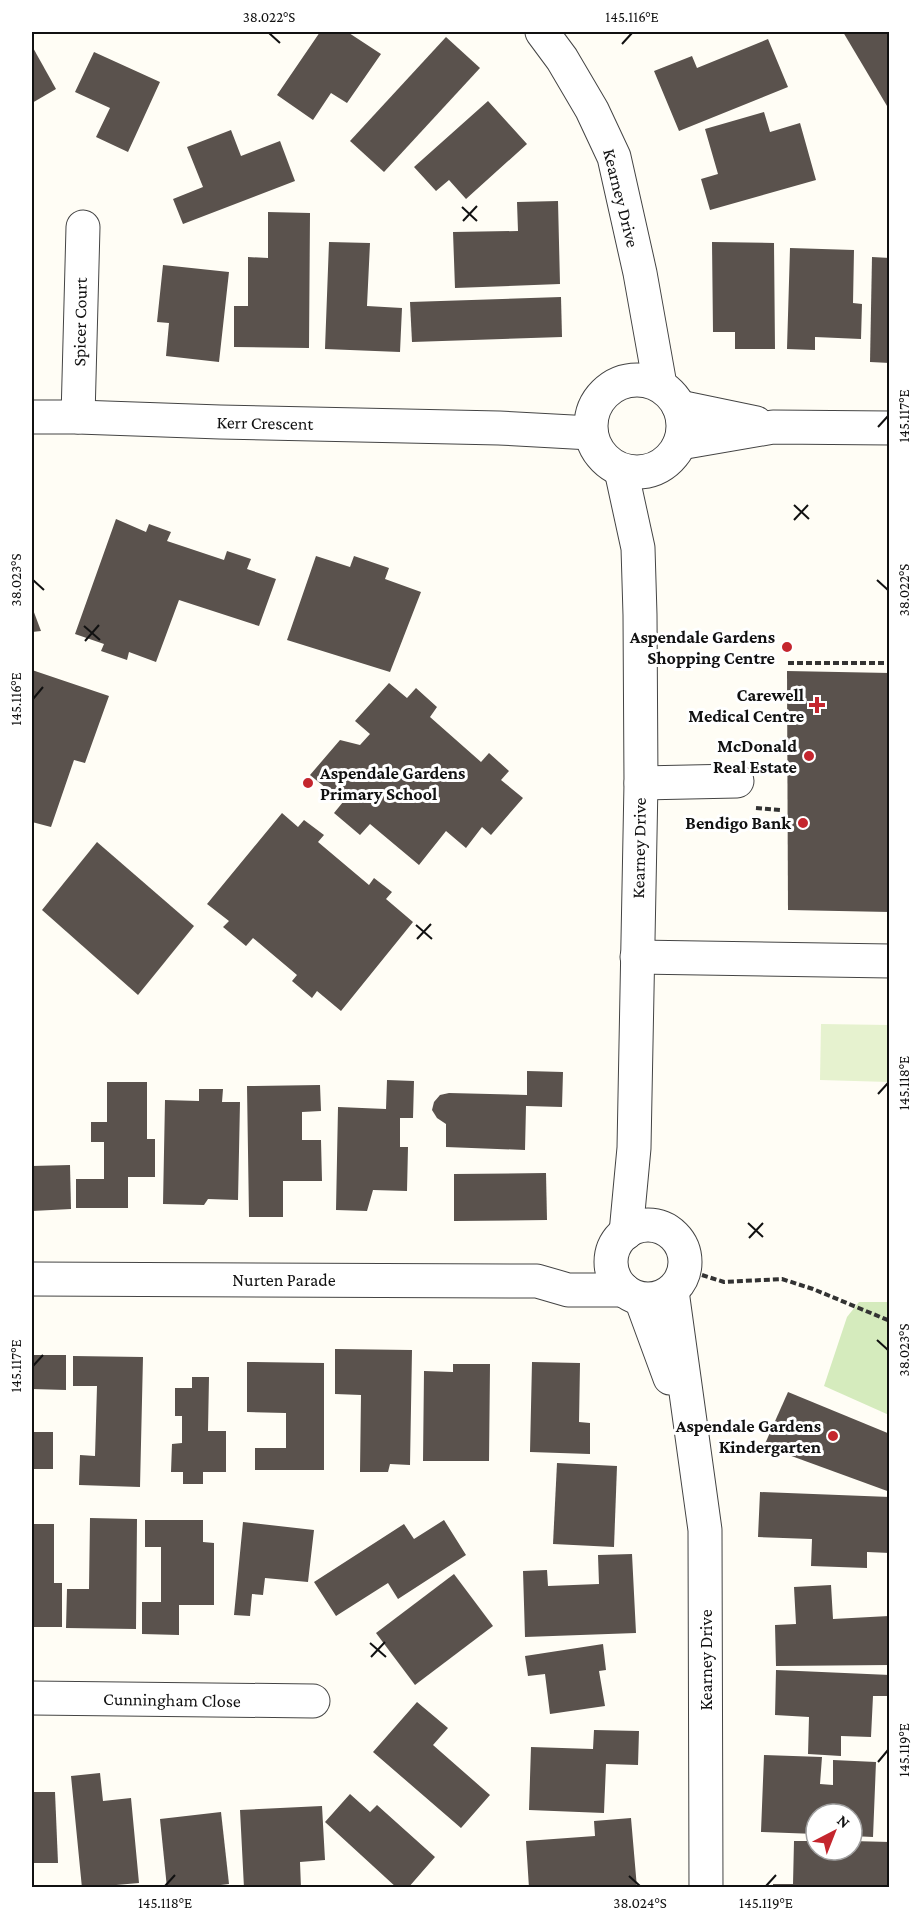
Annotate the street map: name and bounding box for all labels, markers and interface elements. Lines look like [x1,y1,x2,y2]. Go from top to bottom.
text: 38.022°S [243,9,295,25]
text: 145.116°E [605,9,659,25]
street label: Kearney Drive [599,147,643,250]
street label: Spicer Court [69,276,91,367]
text: 145.117°E [896,389,912,443]
street label: Kerr Crescent [216,412,315,434]
text: 38.023°S [8,554,24,606]
text: 38.022°S [896,564,912,616]
place label: Aspendale Gardens Shopping Centre [629,627,775,668]
marker: Aspendale Gardens Shopping Centre [780,640,794,654]
text: 145.116°E [8,672,24,726]
place label: Carewell Medical Centre [688,685,804,726]
marker: Carewell Medical Centre [808,696,826,714]
place label: McDonald Real Estate [713,736,797,777]
marker: McDonald Real Estate [802,749,816,763]
place label: Aspendale Gardens Primary School [319,763,465,804]
marker: Aspendale Gardens Primary School [301,776,315,790]
street label: Kearney Drive [628,797,650,899]
place label: Bendigo Bank [685,813,791,833]
marker: Bendigo Bank [796,816,810,830]
text: 145.118°E [896,1056,912,1110]
street label: Nurten Parade [232,1270,336,1290]
text: 38.023°S [896,1324,912,1376]
text: 145.117°E [8,1339,24,1393]
place label: Aspendale Gardens Kindergarten [675,1416,822,1457]
marker: Aspendale Gardens Kindergarten [826,1429,840,1443]
street label: Kearney Drive [696,1609,716,1711]
street label: Cunningham Close [103,1689,241,1711]
text: 145.119°E [896,1723,912,1777]
north arrow [804,1802,864,1862]
text: N [834,1811,854,1831]
text: 145.118°E [138,1895,192,1911]
text: 38.024°S [613,1895,667,1911]
text: 145.119°E [739,1895,793,1911]

